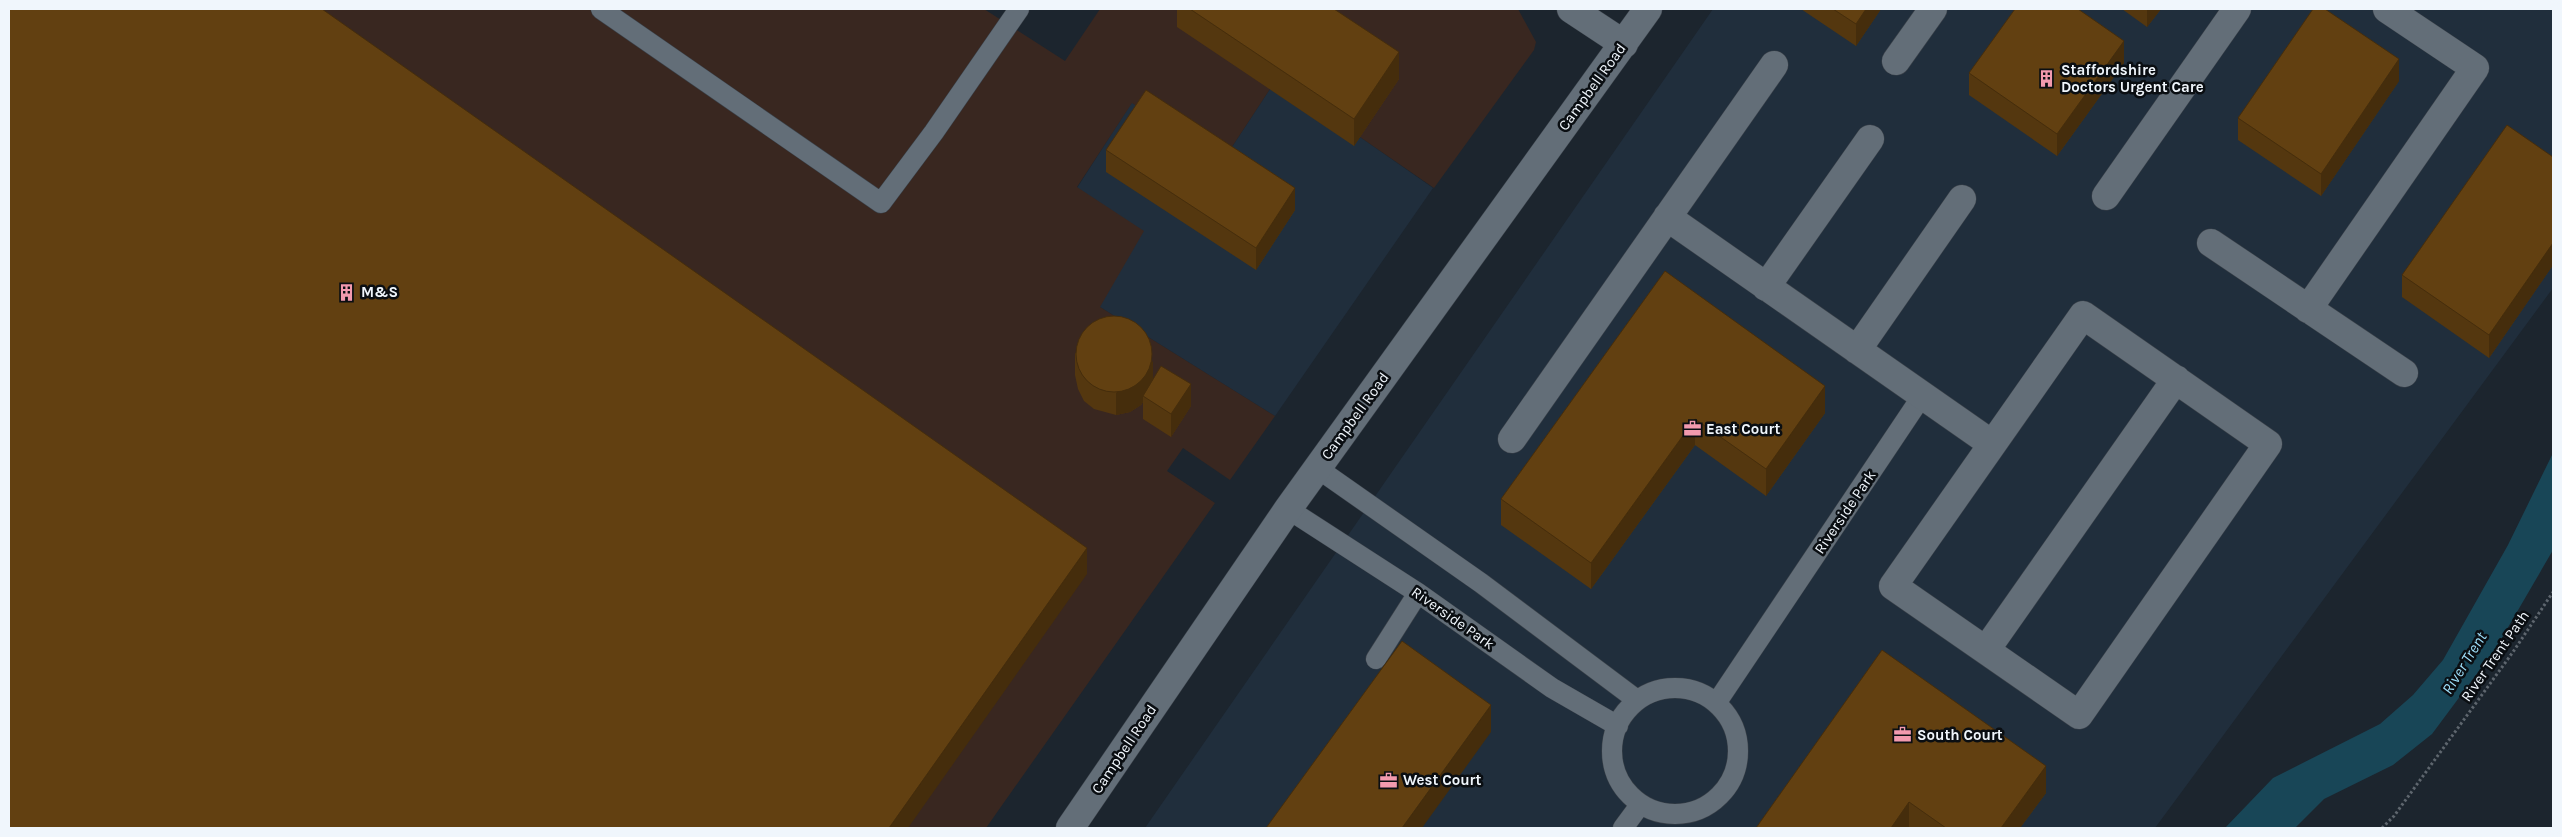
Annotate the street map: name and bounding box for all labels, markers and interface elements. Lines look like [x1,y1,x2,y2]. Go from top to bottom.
street label: Campbell Road [1554,40,1630,134]
place label: Staffordshire Doctors Urgent Care [2061,61,2204,96]
building icon: Staffordshire Doctors Urgent Care [2037,69,2057,89]
building icon: M&S [337,282,357,302]
place label: M&S [361,283,398,301]
street label: Campbell Road [1317,369,1393,463]
office icon: East Court [1682,419,1702,439]
place label: East Court [1706,420,1780,438]
street label: Riverside Park [1810,467,1880,557]
street label: Riverside Park [1408,583,1498,653]
street label: River Trent Path [2457,607,2533,705]
water label: River Trent [2437,628,2491,698]
street label: Campbell Road [1088,701,1160,797]
office icon: South Court [1893,725,1913,745]
place label: South Court [1917,726,2003,744]
office icon: West Court [1379,770,1399,790]
place label: West Court [1403,771,1481,789]

